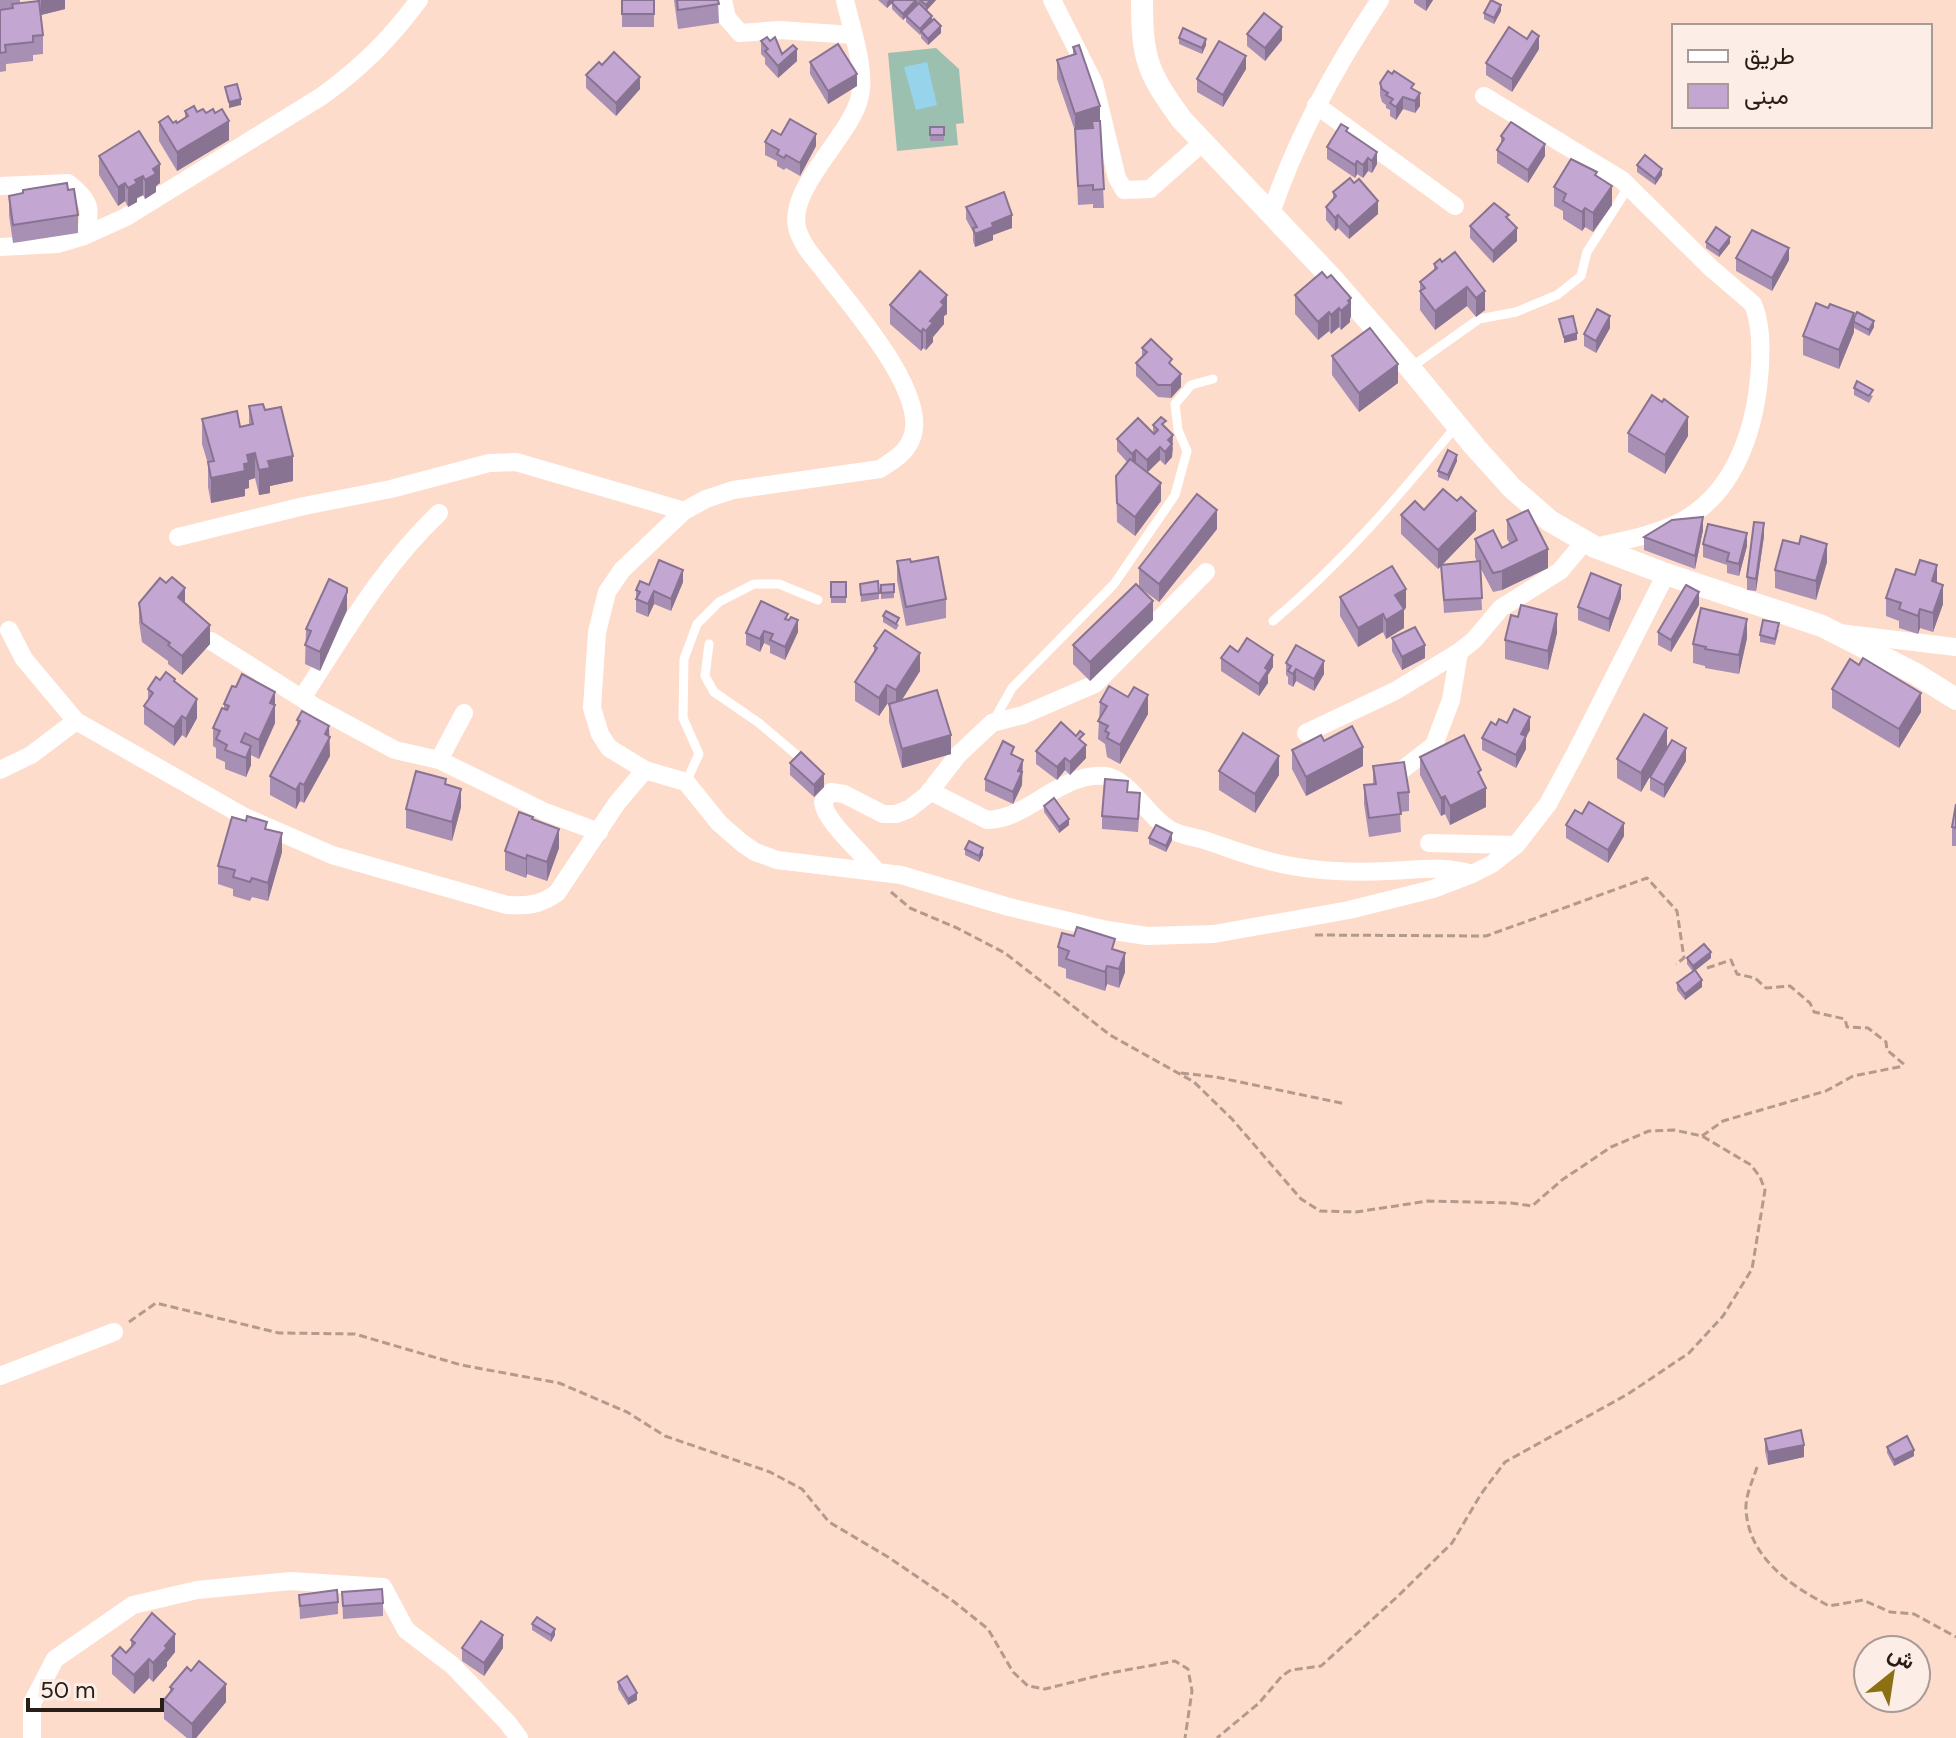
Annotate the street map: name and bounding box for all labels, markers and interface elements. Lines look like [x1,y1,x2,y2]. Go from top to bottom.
legend [1672,24,1932,128]
text: طريق [1744,41,1795,71]
text: مبنى [1744,81,1789,110]
north arrow [1852,1634,1932,1714]
text: ش [1884,1639,1920,1675]
scale bar [28,1662,162,1712]
text: 50 m [40,1675,96,1704]

